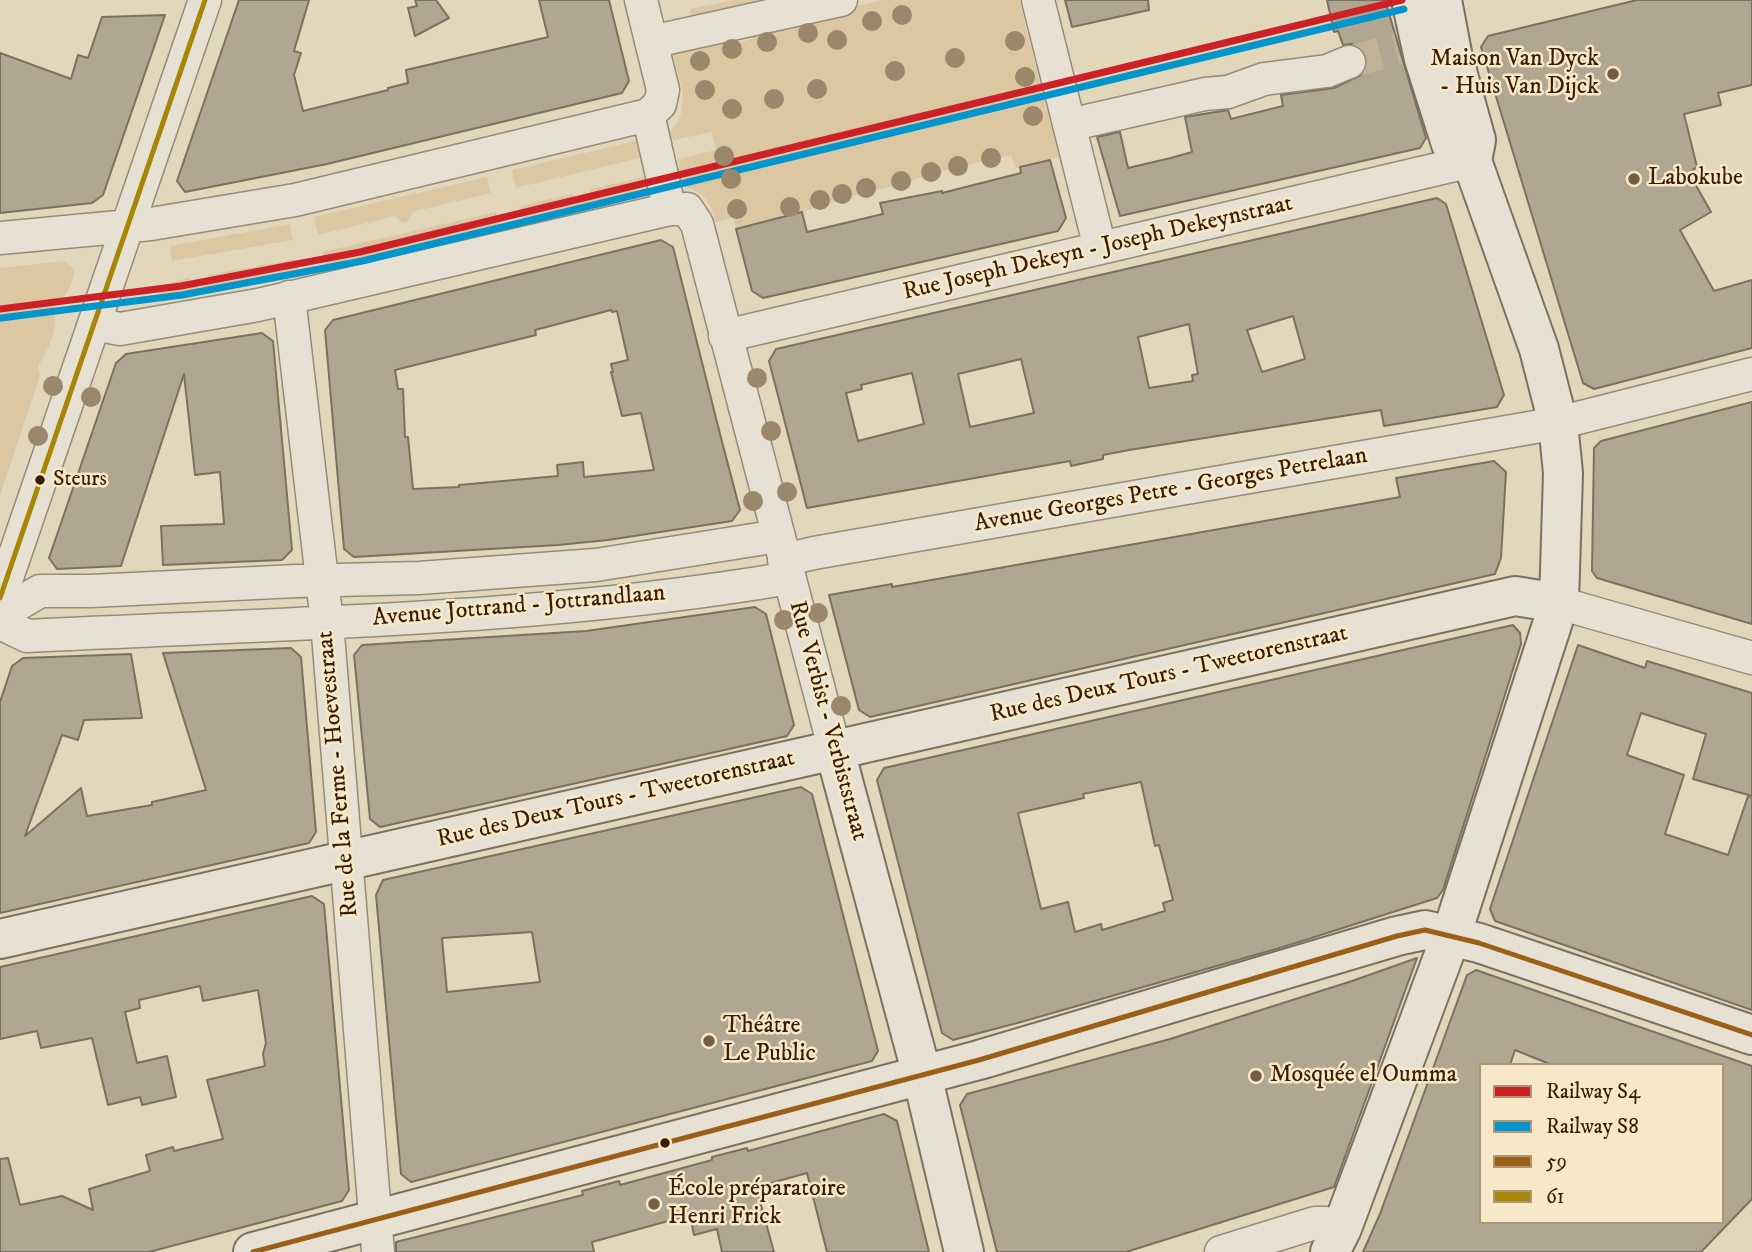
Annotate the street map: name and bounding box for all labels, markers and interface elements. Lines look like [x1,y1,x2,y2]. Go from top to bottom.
place label: Maison Van Dyck - Huis Van Dijck [1430,46,1599,102]
marker: Maison Van Dyck - Huis Van Dijck [1605,66,1621,82]
place label: Labokube [1648,165,1743,193]
marker: Labokube [1626,171,1642,187]
street label: Rue Joseph Dekeyn - Joseph Dekeynstraat [900,190,1296,308]
street label: Avenue Georges Petre - Georges Petrelaan [972,442,1370,540]
place label: Steurs [53,467,107,493]
marker: Steurs [33,473,47,487]
street label: Avenue Jottrand - Jottrandlaan [371,580,667,634]
street label: Rue Verbist - Verbiststraat [781,598,873,844]
street label: Rue des Deux Tours - Tweetorenstraat [987,620,1351,730]
street label: Rue de la Ferme - Hoevestraat [312,629,366,919]
street label: Rue des Deux Tours - Tweetorenstraat [434,745,798,855]
place label: Théâtre Le Public [723,1013,816,1069]
marker: Théâtre Le Public [701,1033,717,1049]
place label: Mosquée el Oumma [1270,1062,1457,1090]
legend [1479,1063,1724,1224]
marker: Mosquée el Oumma [1248,1068,1264,1084]
text: Railway S4 [1546,1079,1640,1105]
text: Railway S8 [1546,1114,1639,1140]
unlabelled marker [658,1136,672,1150]
text: 59 [1546,1149,1567,1175]
place label: École préparatoire Henri Frick [668,1176,846,1232]
text: 61 [1546,1184,1565,1210]
marker: École préparatoire Henri Frick [646,1196,662,1212]

